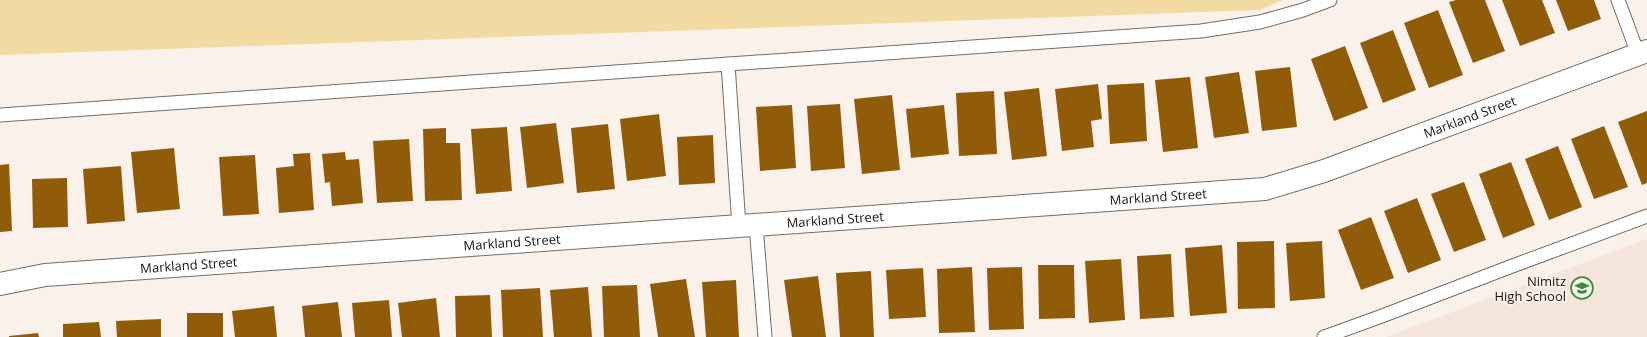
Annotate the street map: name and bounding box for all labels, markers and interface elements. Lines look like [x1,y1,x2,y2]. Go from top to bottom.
street label: Markland Street [1421,91,1519,142]
street label: Markland Street [1109,184,1208,209]
street label: Markland Street [786,207,885,232]
street label: Markland Street [463,230,562,254]
street label: Markland Street [140,252,238,277]
place label: Nimitz High School [1494,272,1566,305]
school or university icon: Nimitz High School [1569,275,1595,301]

